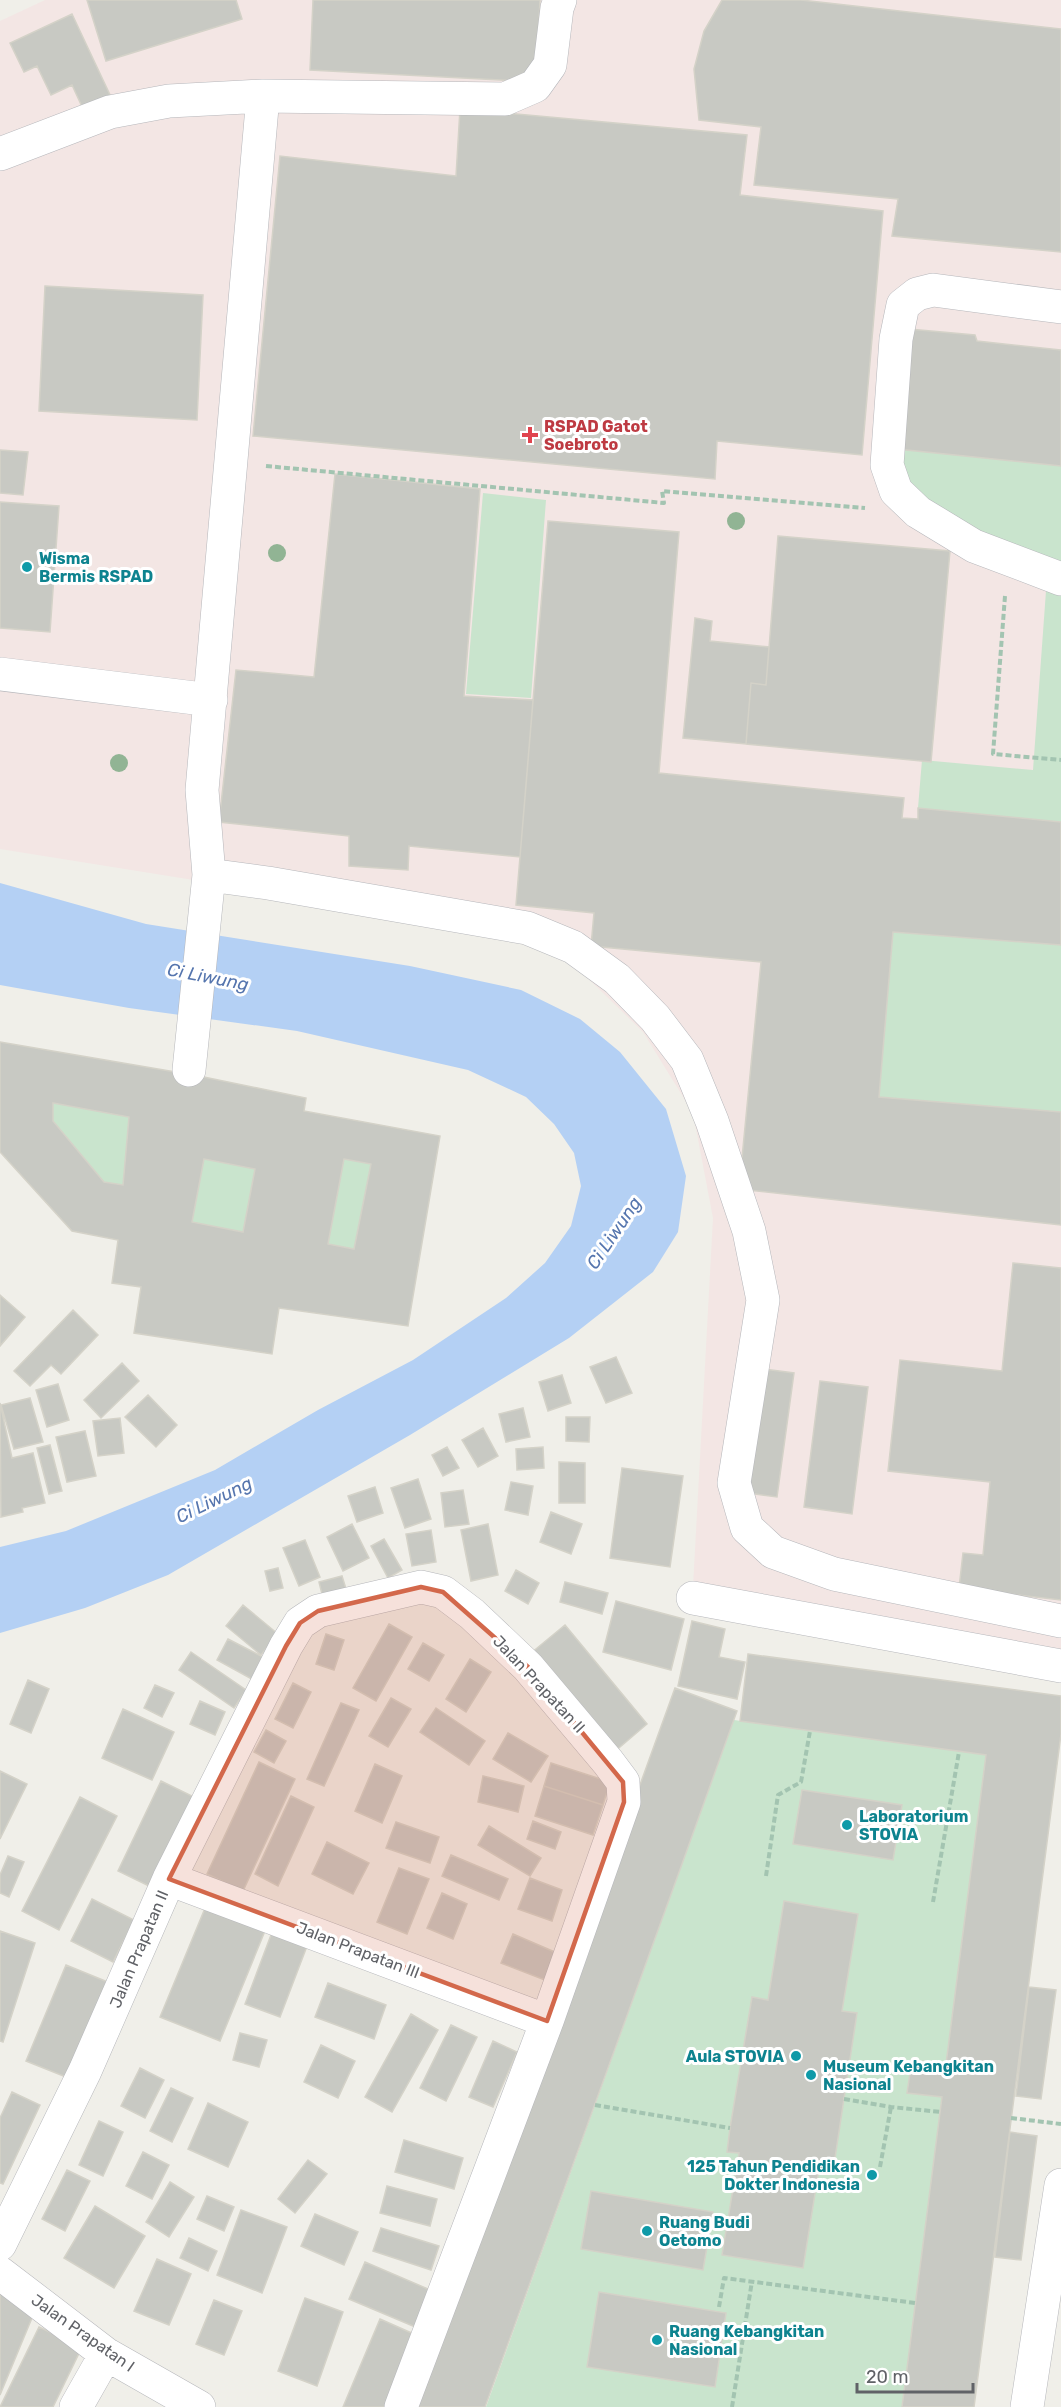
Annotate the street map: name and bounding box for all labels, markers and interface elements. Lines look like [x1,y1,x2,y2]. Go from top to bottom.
place label: RSPAD Gatot Soebroto [544,417,648,454]
marker: RSPAD Gatot Soebroto [521,426,539,444]
place label: Wisma Bermis RSPAD [39,549,153,586]
marker: Wisma Bermis RSPAD [20,560,34,574]
water label: Ci Liwung [166,958,251,996]
water label: Ci Liwung [582,1193,646,1273]
water label: Ci Liwung [172,1472,256,1528]
street label: Jalan Prapatan II [489,1631,589,1737]
place label: Laboratorium STOVIA [859,1807,968,1844]
marker: Laboratorium STOVIA [840,1818,854,1832]
street label: Jalan Prapatan II [106,1887,172,2011]
street label: Jalan Prapatan III [294,1918,422,1982]
place label: Aula STOVIA [686,2047,785,2066]
marker: Aula STOVIA [789,2049,803,2063]
place label: Museum Kebangkitan Nasional [823,2057,994,2094]
marker: Museum Kebangkitan Nasional [804,2068,818,2082]
place label: 125 Tahun Pendidikan Dokter Indonesia [687,2157,860,2194]
marker: 125 Tahun Pendidikan Dokter Indonesia [865,2168,879,2182]
place label: Ruang Budi Oetomo [659,2213,750,2250]
marker: Ruang Budi Oetomo [640,2224,654,2238]
street label: Jalan Prapatan I [28,2290,138,2376]
place label: Ruang Kebangkitan Nasional [669,2322,824,2359]
marker: Ruang Kebangkitan Nasional [650,2333,664,2347]
scale bar [857,2356,972,2394]
text: 20 m [866,2366,908,2388]

